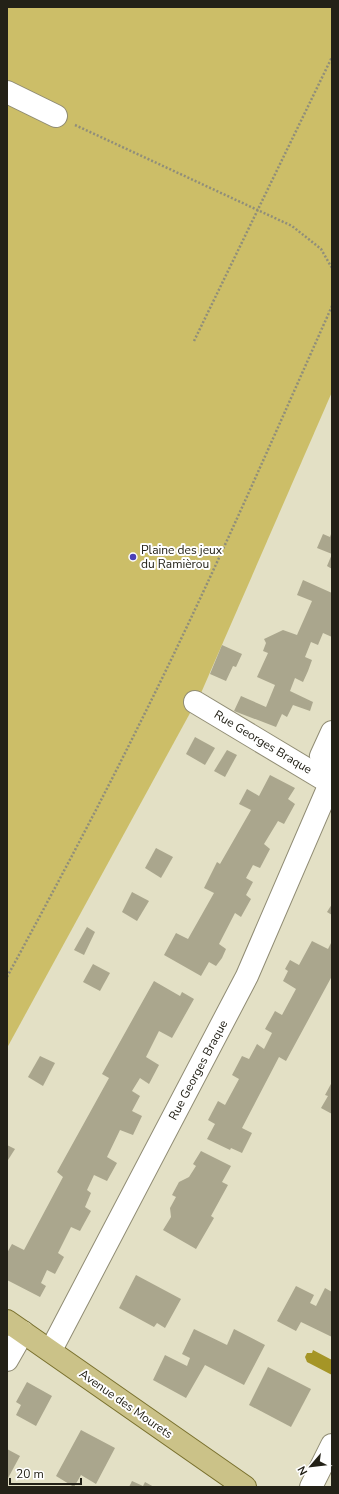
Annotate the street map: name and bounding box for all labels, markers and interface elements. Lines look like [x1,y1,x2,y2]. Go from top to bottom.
place label: Plaine des jeux du Ramièrou [141,542,223,572]
marker: Plaine des jeux du Ramièrou [128,552,138,562]
street label: Rue Georges Braque [211,706,315,778]
street label: Rue Georges Braque [165,1017,231,1123]
street label: Avenue des Mourets [76,1366,176,1442]
north arrow [291,1446,331,1486]
scale bar [10,1460,81,1486]
text: N [294,1463,311,1478]
text: 20 m [16,1466,44,1482]

